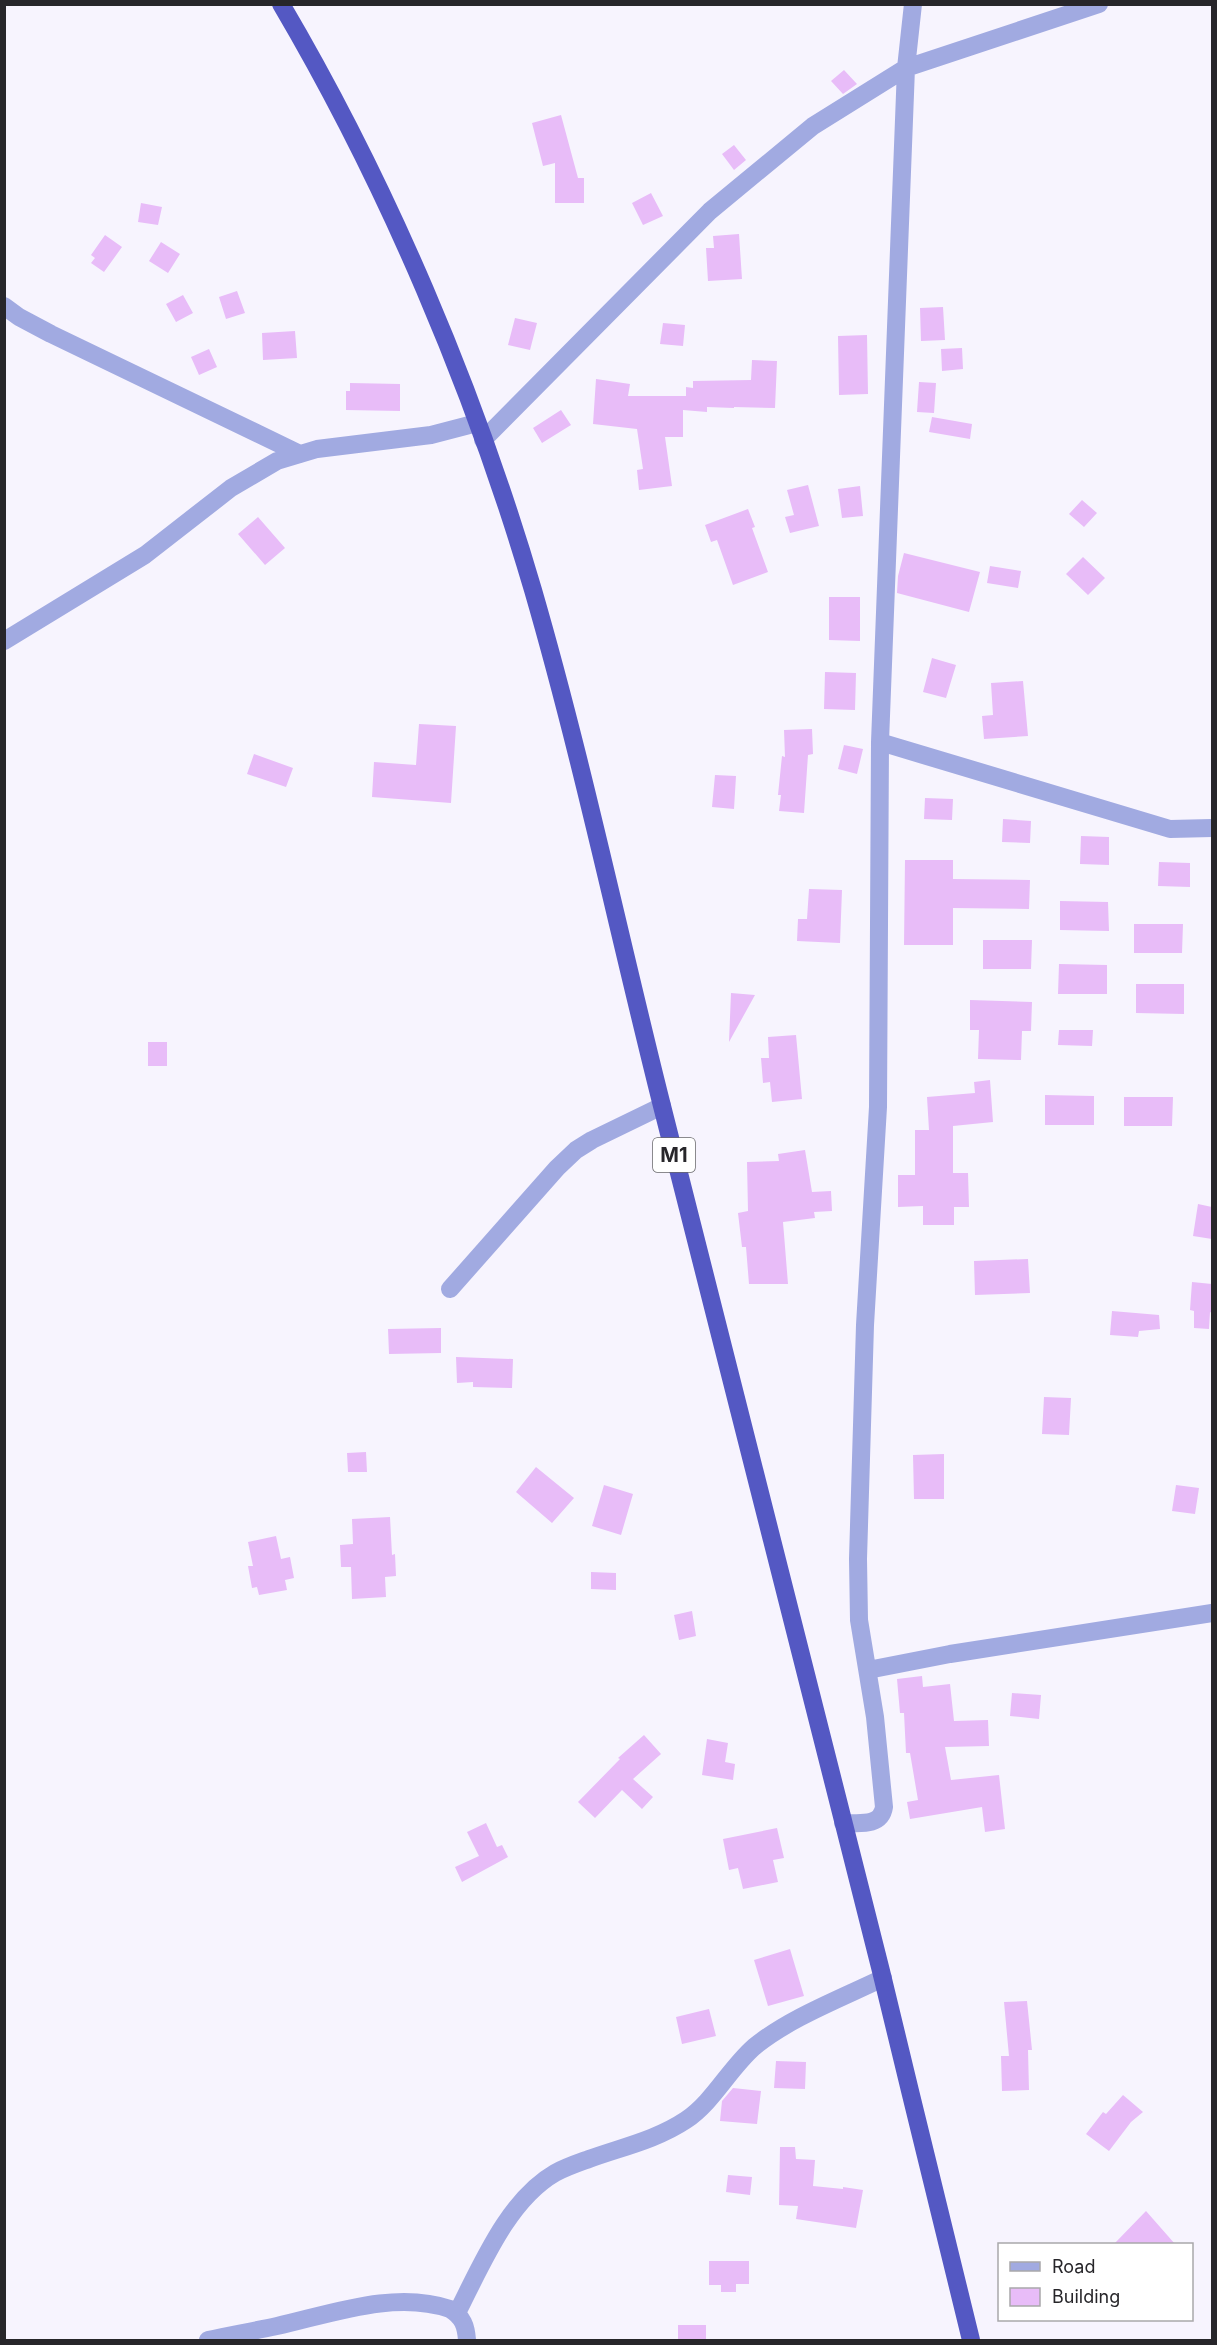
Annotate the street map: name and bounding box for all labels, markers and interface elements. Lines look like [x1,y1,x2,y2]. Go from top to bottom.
road number: M1 [653,1138,695,1172]
legend [998,2243,1193,2321]
text: Road [1052,2256,1095,2277]
text: Building [1052,2286,1120,2307]

